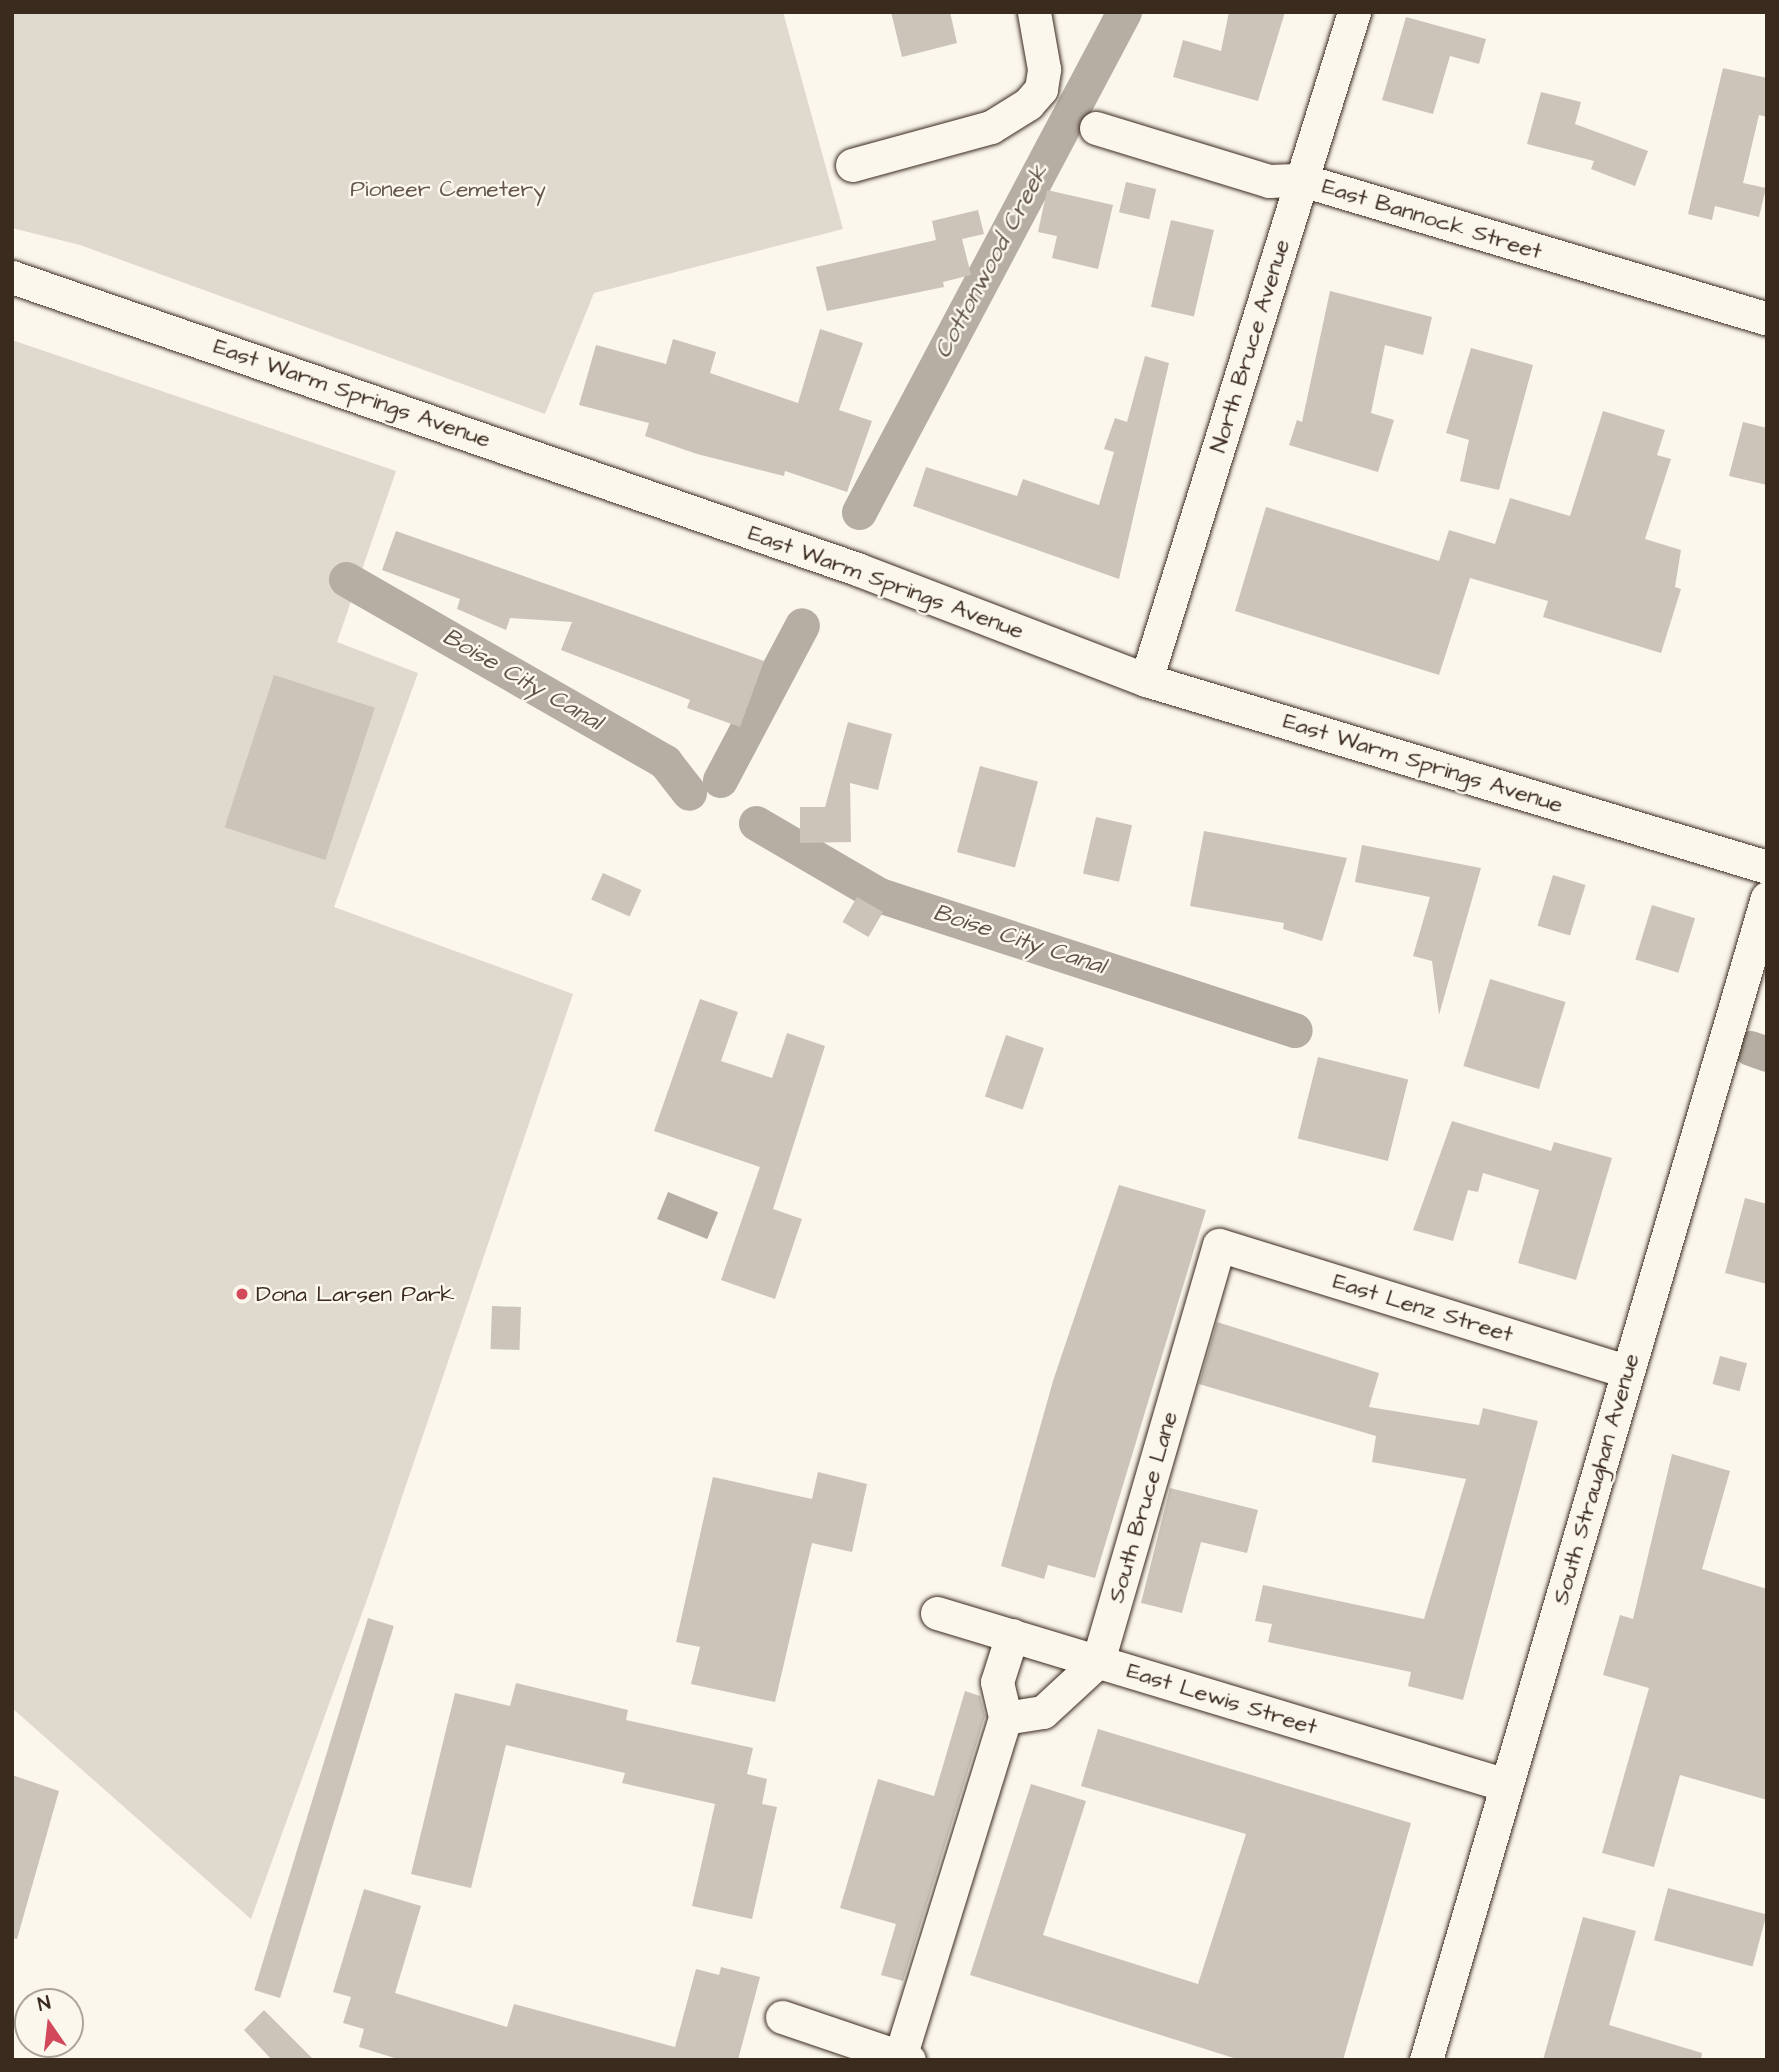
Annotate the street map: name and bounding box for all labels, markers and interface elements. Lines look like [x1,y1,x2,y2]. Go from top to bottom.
water label: Cottonwood Creek [929,160,1055,364]
street label: East Bannock Street [1319,172,1545,266]
park label: Pioneer Cemetery [350,175,546,203]
street label: North Bruce Avenue [1204,236,1296,456]
street label: East Warm Springs Avenue [210,333,494,453]
street label: East Warm Springs Avenue [745,519,1027,645]
water label: Boise City Canal [437,623,607,737]
street label: East Warm Springs Avenue [1280,707,1566,819]
water label: Boise City Canal [929,899,1109,981]
street label: East Lenz Street [1330,1267,1516,1349]
place label: Dona Larsen Park [256,1280,454,1308]
marker: Dona Larsen Park [234,1286,250,1302]
street label: South Straughan Avenue [1547,1350,1645,1608]
street label: South Bruce Lane [1102,1408,1184,1606]
street label: East Lewis Street [1124,1657,1320,1741]
north arrow [14,1988,84,2058]
text: N [35,1990,53,2019]

